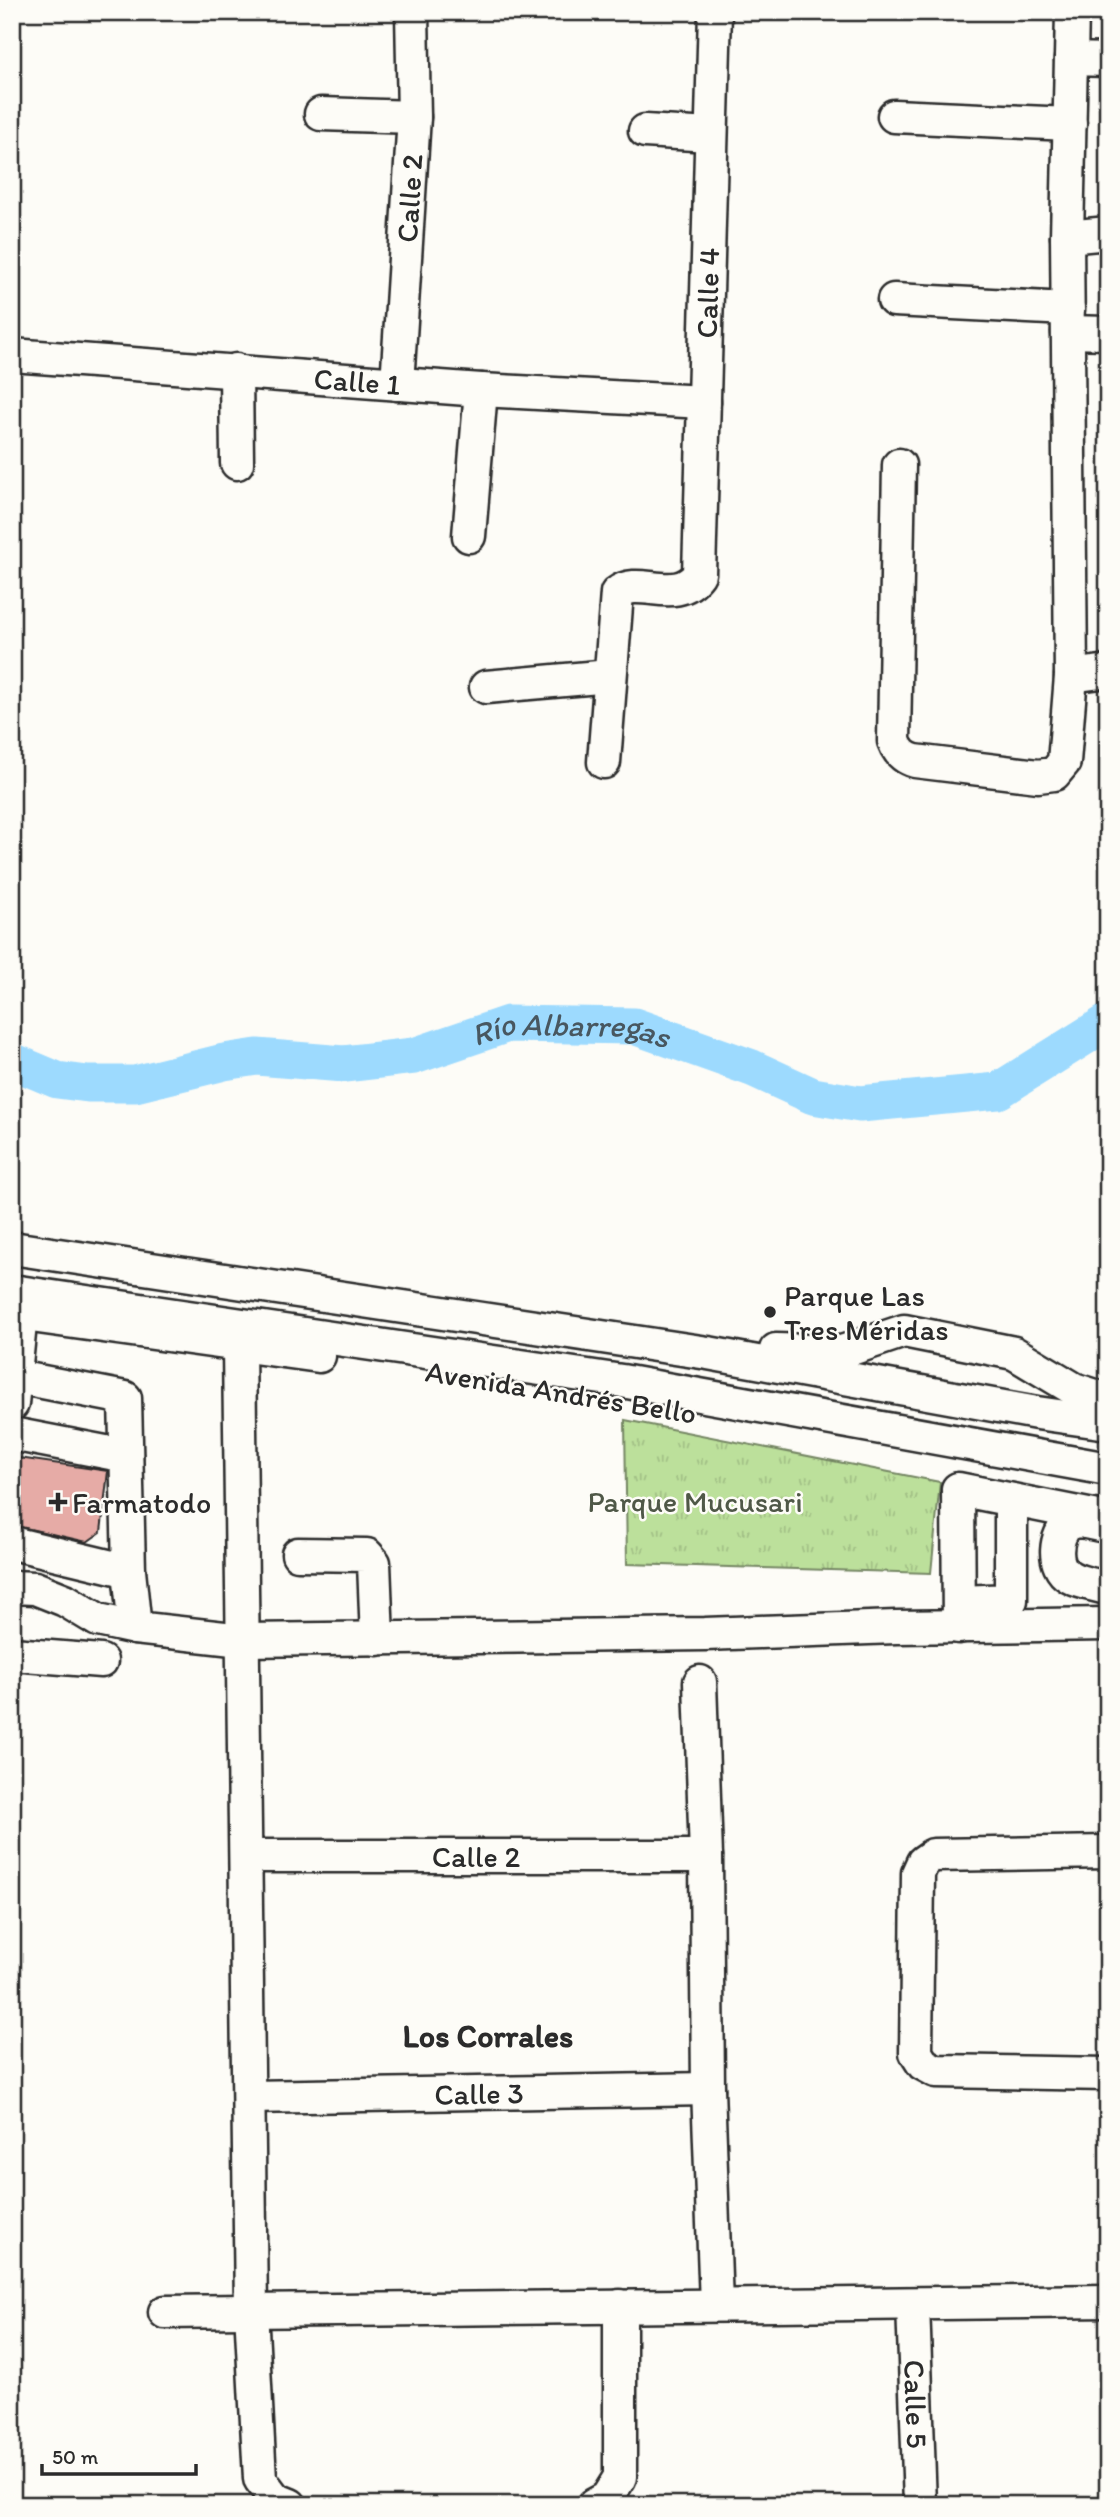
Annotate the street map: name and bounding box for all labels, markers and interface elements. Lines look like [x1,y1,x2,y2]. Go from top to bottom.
street label: Calle 2 [388,153,430,244]
street label: Calle 4 [687,247,727,339]
street label: Calle 1 [312,359,402,402]
water label: Río Albarregas [466,1004,677,1057]
place label: Parque Las Tres Méridas [784,1277,949,1348]
marker: Parque Las Tres Méridas [762,1304,778,1320]
street label: Avenida Andrés Bello [423,1352,699,1432]
park label: Parque Mucusari [587,1483,803,1520]
place label: Farmatodo [72,1484,211,1521]
marker: Farmatodo [50,1494,66,1510]
street label: Calle 2 [432,1838,521,1875]
district label: Los Corrales [403,2017,573,2055]
street label: Calle 3 [434,2074,524,2112]
street label: Calle 5 [896,2359,937,2449]
scale bar [42,2433,196,2477]
text: 50 m [52,2444,99,2469]

